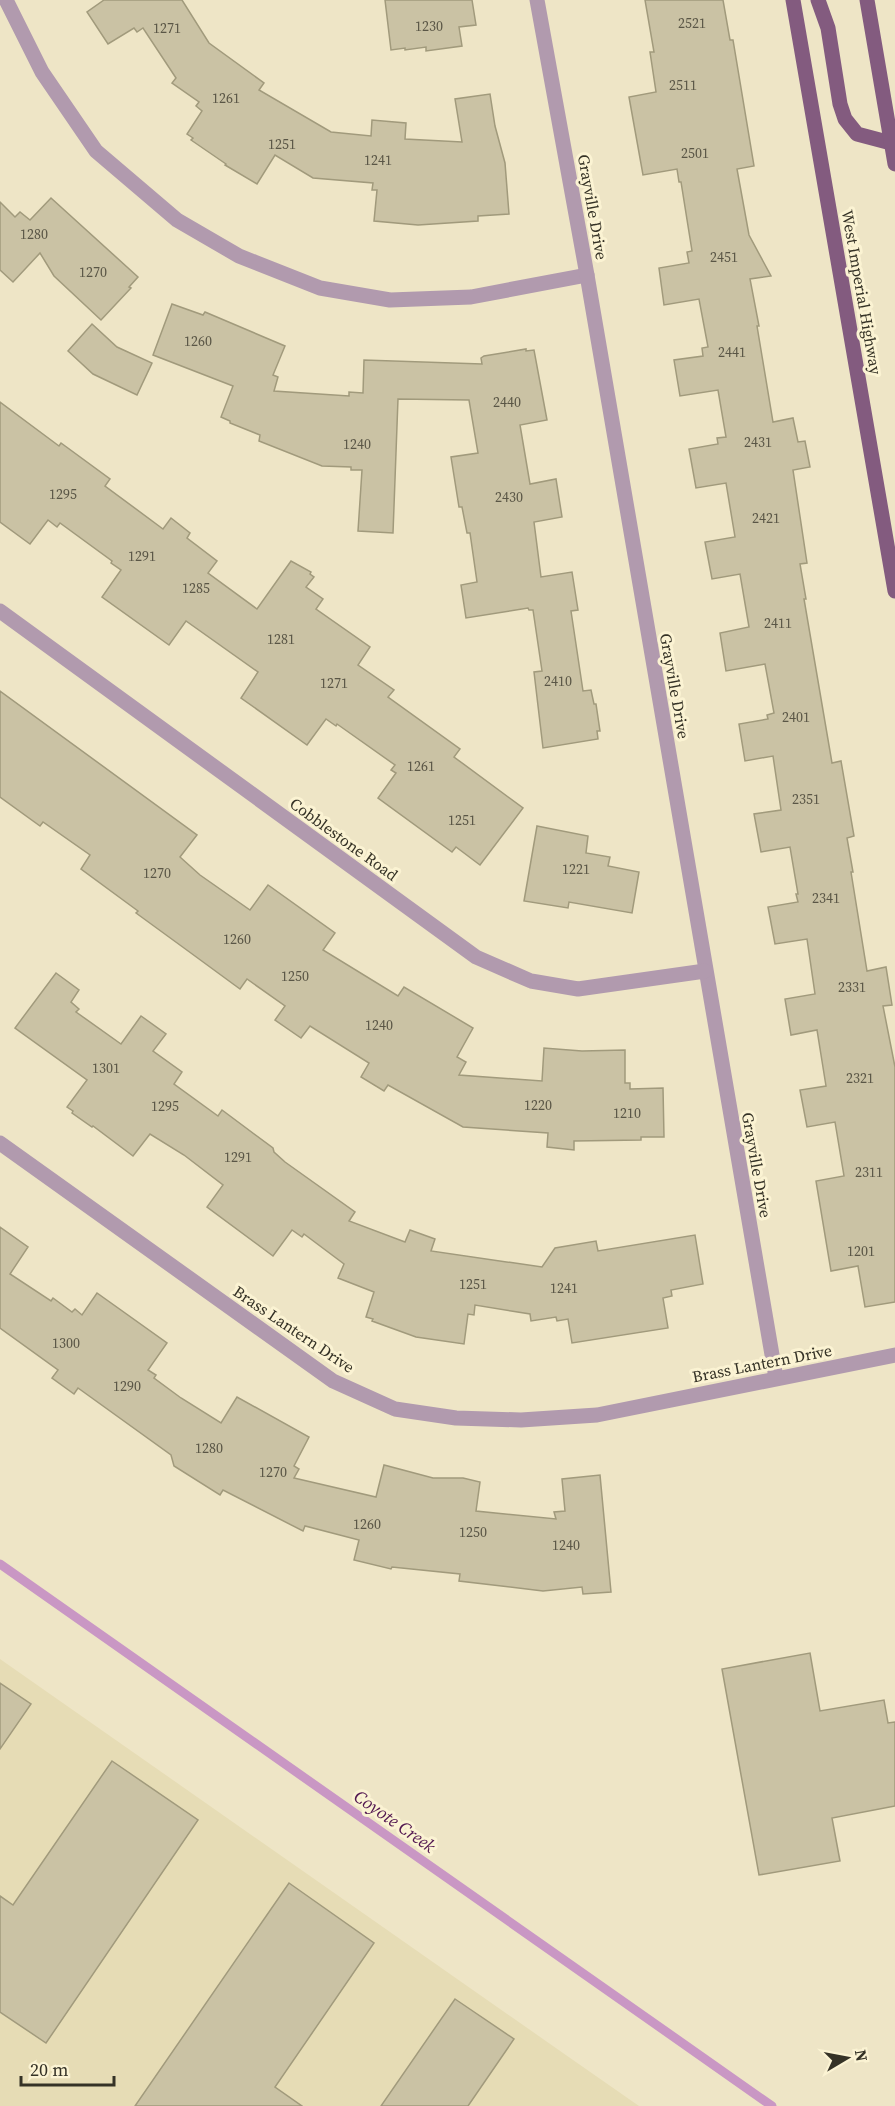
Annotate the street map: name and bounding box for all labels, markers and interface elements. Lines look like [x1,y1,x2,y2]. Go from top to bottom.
house number: 2521 [678,13,706,33]
house number: 1230 [415,16,443,36]
house number: 1271 [153,18,181,38]
house number: 2511 [669,75,697,95]
house number: 1261 [212,88,240,108]
house number: 1251 [268,134,296,154]
house number: 2501 [681,143,709,163]
house number: 1241 [364,150,392,170]
street label: Grayville Drive [573,153,613,261]
street label: West Imperial Highway [837,208,887,377]
house number: 1280 [20,224,48,244]
house number: 2451 [710,247,738,267]
house number: 1270 [79,262,107,282]
house number: 1260 [184,331,212,351]
house number: 2441 [718,342,746,362]
house number: 2440 [493,392,521,412]
house number: 2431 [744,432,772,452]
house number: 1240 [343,434,371,454]
house number: 1295 [49,484,77,504]
house number: 2430 [495,487,523,507]
house number: 2421 [752,508,780,528]
house number: 1291 [128,546,156,566]
house number: 1285 [182,578,210,598]
house number: 2411 [764,613,792,633]
house number: 1281 [267,629,295,649]
street label: Grayville Drive [655,632,695,740]
house number: 2410 [544,671,572,691]
house number: 1271 [320,673,348,693]
house number: 2401 [782,707,810,727]
house number: 1261 [407,756,435,776]
house number: 2351 [792,789,820,809]
street label: Cobblestone Road [286,792,402,886]
house number: 1251 [448,810,476,830]
house number: 1221 [562,859,590,879]
house number: 1270 [143,863,171,883]
house number: 2341 [812,888,840,908]
house number: 1260 [223,929,251,949]
house number: 1250 [281,966,309,986]
house number: 2331 [838,977,866,997]
house number: 1240 [365,1015,393,1035]
house number: 1301 [92,1058,120,1078]
house number: 2321 [846,1068,874,1088]
house number: 1220 [524,1095,552,1115]
house number: 1295 [151,1096,179,1116]
house number: 1210 [613,1103,641,1123]
street label: Grayville Drive [737,1111,777,1219]
house number: 1291 [224,1147,252,1167]
house number: 2311 [855,1162,883,1182]
house number: 1201 [847,1241,875,1261]
house number: 1251 [459,1274,487,1294]
house number: 1241 [550,1278,578,1298]
street label: Brass Lantern Drive [229,1280,359,1378]
house number: 1300 [52,1333,80,1353]
street label: Brass Lantern Drive [690,1339,834,1387]
house number: 1290 [113,1376,141,1396]
house number: 1280 [195,1438,223,1458]
house number: 1270 [259,1462,287,1482]
house number: 1260 [353,1514,381,1534]
house number: 1250 [459,1522,487,1542]
house number: 1240 [552,1535,580,1555]
water label: Coyote Creek [349,1784,441,1859]
north arrow [817,2028,877,2088]
text: N [850,2048,874,2063]
scale bar [21,2049,114,2087]
text: 20 m [30,2057,68,2082]

